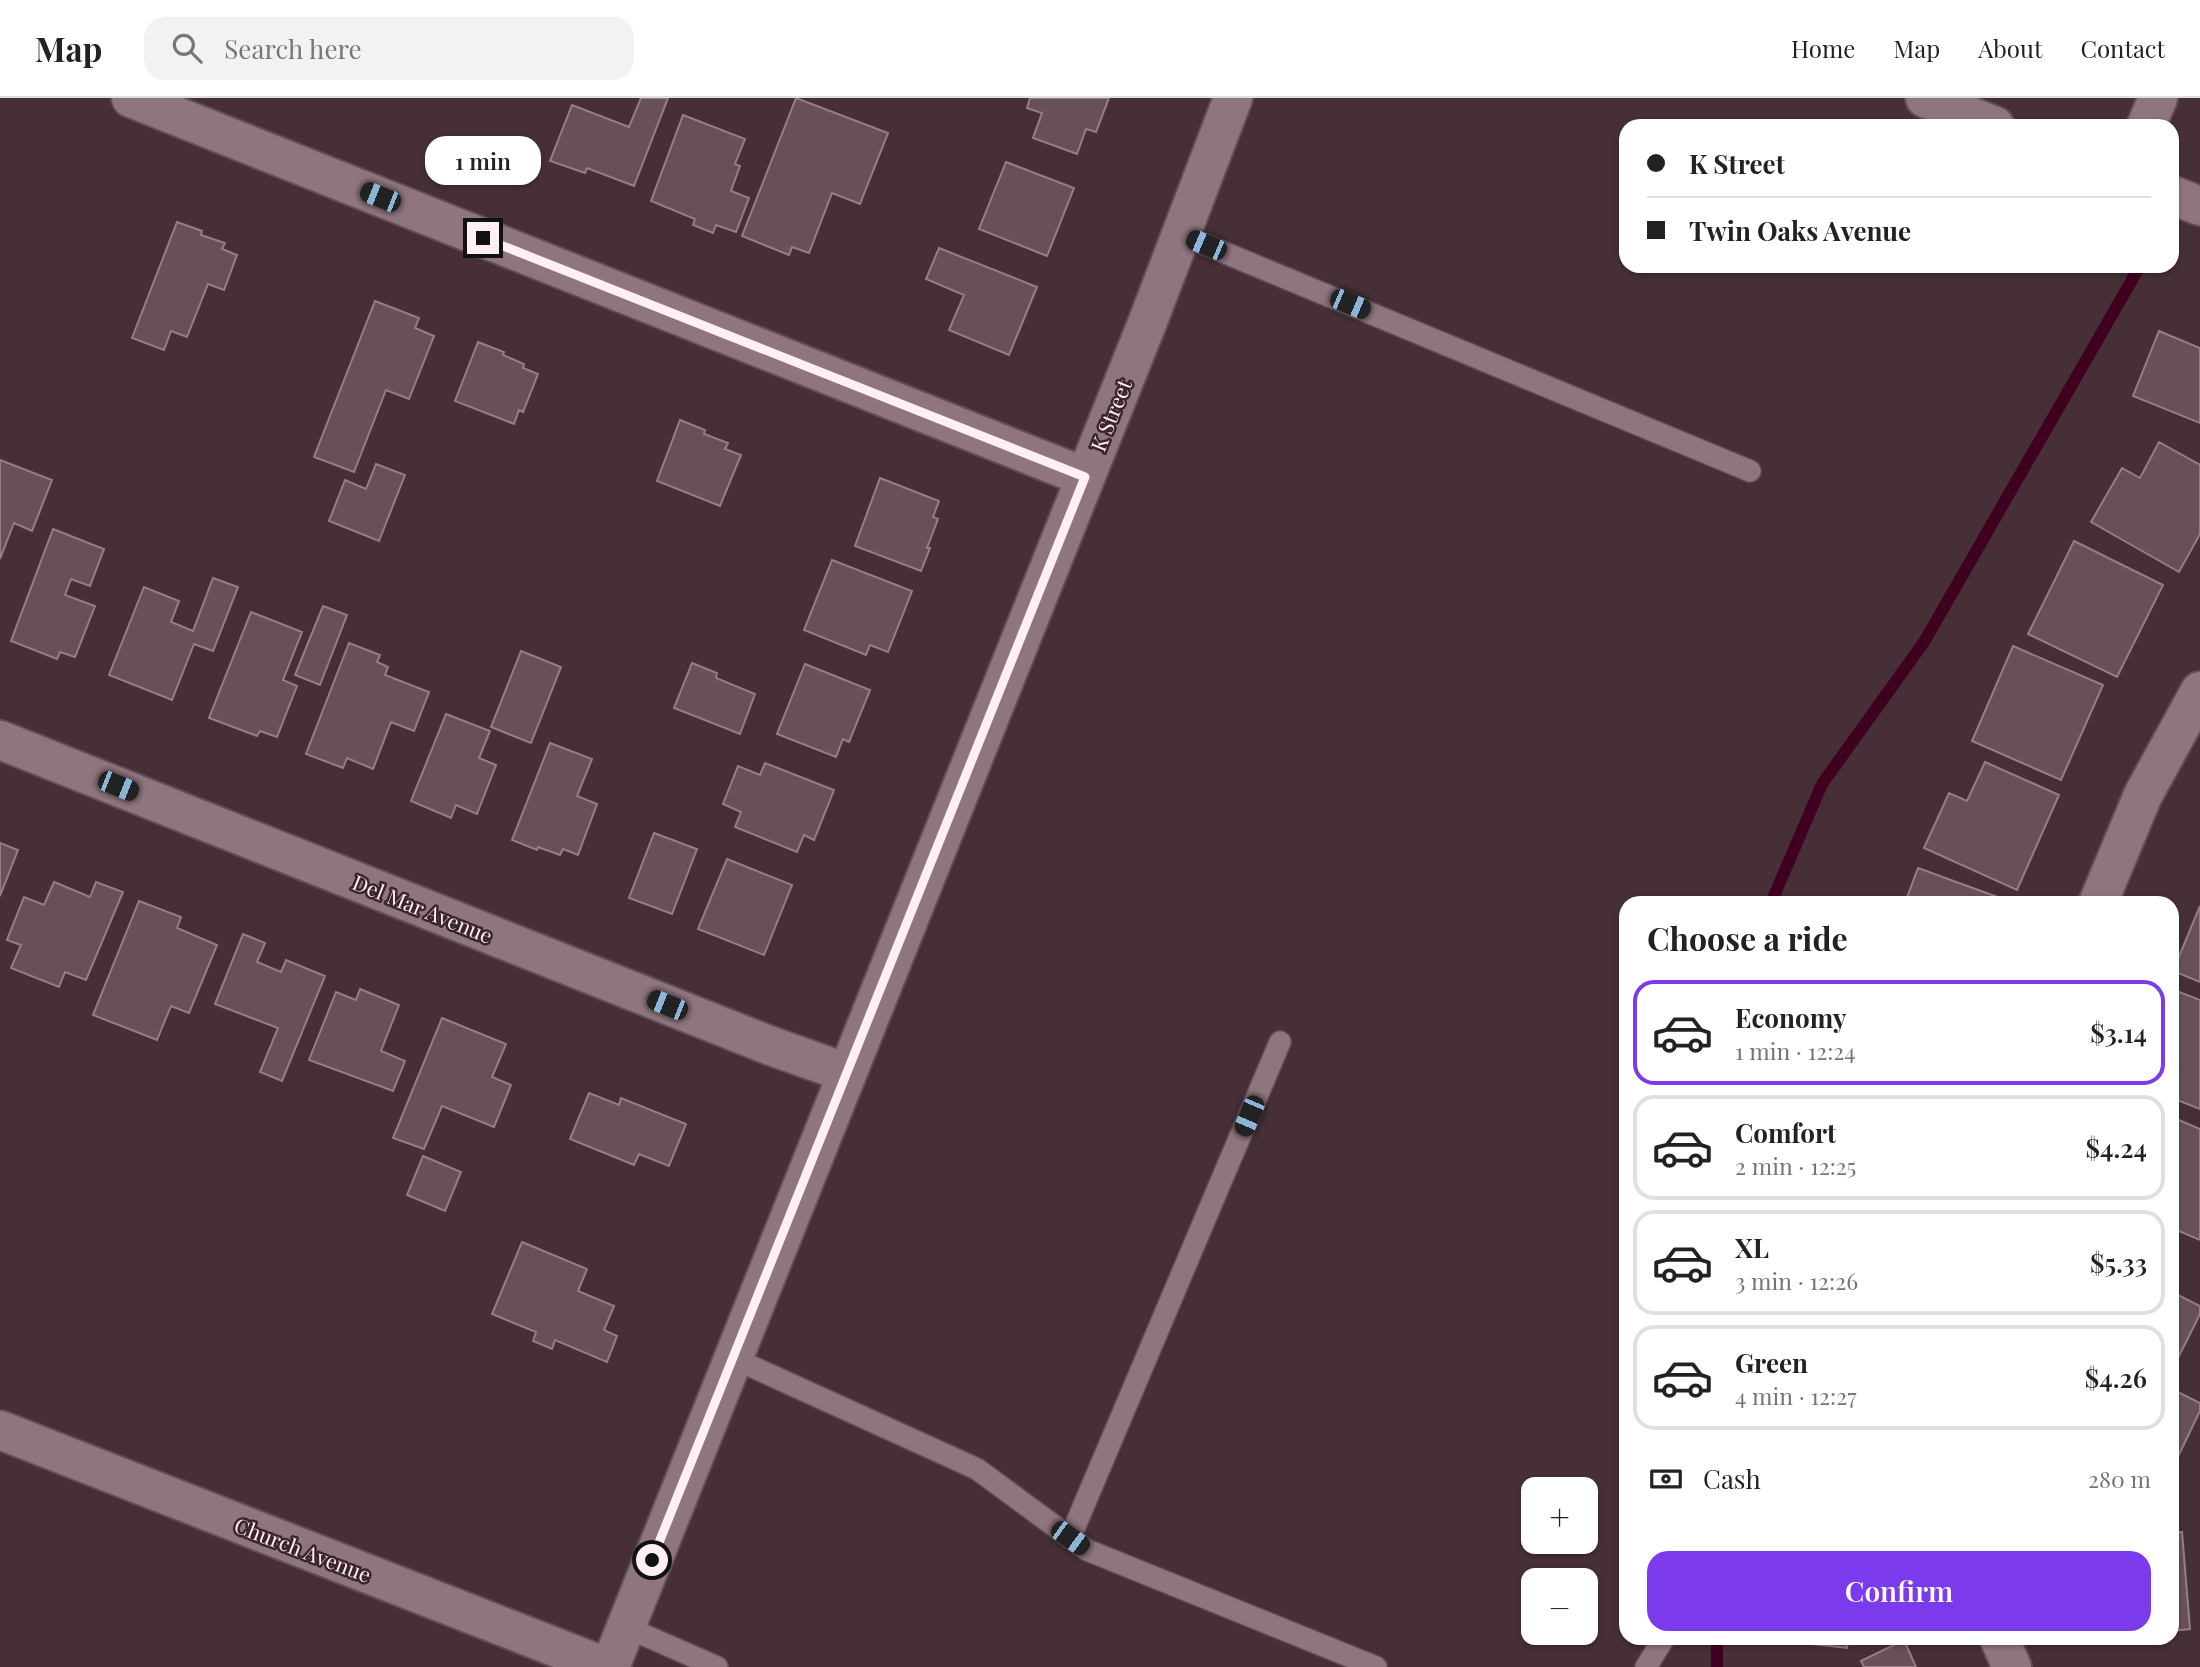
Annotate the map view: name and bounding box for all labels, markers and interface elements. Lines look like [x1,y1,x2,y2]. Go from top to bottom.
search box [144,17,634,80]
text: Map [35,26,102,70]
icon: search [168,29,206,67]
text: Search here [224,31,362,66]
text: Home [1791,32,1855,64]
text: Map [1893,32,1940,64]
text: About [1978,32,2042,64]
text: Contact [2080,32,2165,64]
callout: 1 min [425,136,541,186]
text: 1 min [455,145,511,176]
text: K Street [1689,146,1785,181]
car [357,179,404,215]
text: Twin Oaks Avenue [1689,213,1911,248]
route end [467,222,499,254]
car [1183,227,1230,263]
car [1327,286,1374,322]
street label: K Street [1083,374,1137,455]
car [95,768,142,804]
street label: Del Mar Avenue [349,867,497,949]
text: Choose a ride [1647,916,1848,959]
car [644,987,691,1023]
text: Economy [1735,1000,1846,1035]
icon: car [1651,1001,1714,1064]
text: $3.14 [2090,1015,2147,1050]
text: 1 min · 12:24 [1735,1035,1856,1066]
car [1232,1093,1267,1139]
text: Comfort [1735,1115,1836,1150]
icon: car [1651,1116,1714,1179]
text: $4.24 [2086,1130,2147,1165]
text: 2 min · 12:25 [1735,1150,1856,1181]
text: XL [1735,1230,1769,1265]
icon: car [1651,1231,1714,1294]
text: $5.33 [2090,1245,2147,1280]
text: 3 min · 12:26 [1735,1265,1858,1296]
text: Green [1735,1345,1808,1380]
icon: car [1651,1346,1714,1409]
text: $4.26 [2085,1360,2147,1395]
text: 4 min · 12:27 [1735,1380,1857,1411]
icon: cash [1647,1460,1685,1498]
text: Cash [1703,1461,1761,1496]
text: 280 m [2088,1463,2151,1494]
map controls [1521,1477,1598,1645]
button: + [1521,1477,1598,1554]
street label: Church Avenue [231,1510,375,1588]
car [1047,1517,1094,1559]
route start [636,1544,668,1576]
button: Confirm [1647,1551,2151,1631]
button: − [1521,1568,1598,1645]

